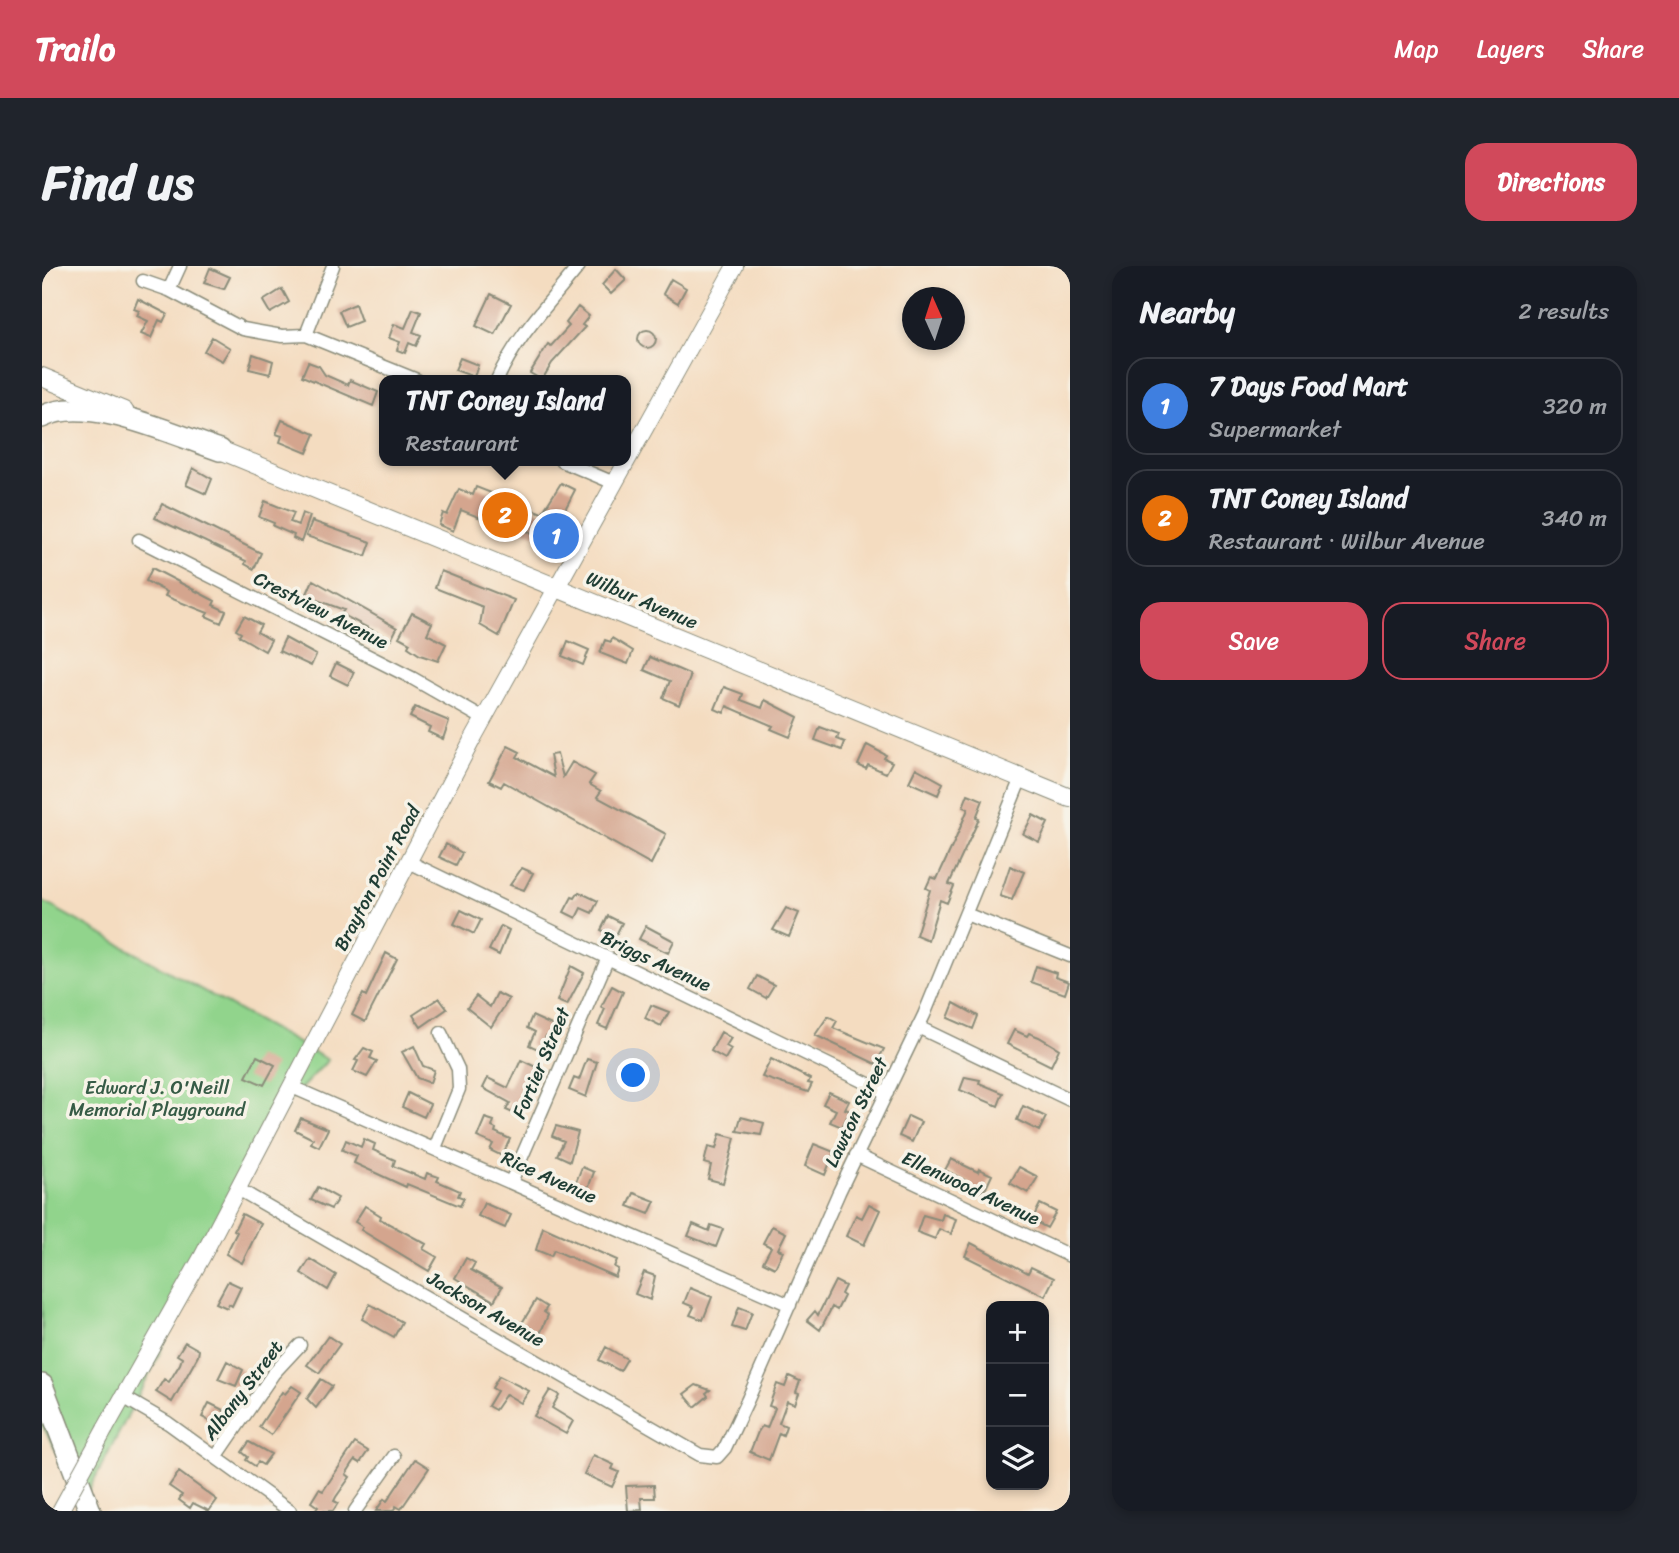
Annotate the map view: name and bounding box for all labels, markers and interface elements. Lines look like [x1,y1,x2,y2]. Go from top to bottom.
text: Trailo [35,20,115,78]
text: Map [1394,28,1439,70]
text: Layers [1477,28,1544,70]
text: Share [1582,28,1644,70]
text: Find us [42,139,194,226]
button: Directions [1465,143,1637,221]
text: Nearby [1140,285,1235,339]
north arrow [902,287,965,350]
text: 2 results [1518,291,1609,332]
text: 7 Days Food Mart [1209,363,1408,409]
popup [379,375,631,466]
text: TNT Coney Island [406,377,604,423]
text: 1 [1160,386,1170,427]
text: 320 m [1543,386,1607,427]
text: Supermarket [1209,409,1341,450]
text: Restaurant [406,423,519,464]
text: TNT Coney Island [1209,475,1408,521]
pin: 2 [482,489,528,541]
text: 2 [1158,498,1172,539]
text: 340 m [1542,498,1607,539]
pin: 1 [533,510,579,562]
text: Restaurant · Wilbur Avenue [1209,521,1485,562]
street label: Crestview Avenue [248,562,394,658]
street label: Wilbur Avenue [581,562,703,639]
button: Save [1140,602,1368,680]
button: Share [1382,602,1609,680]
street label: Brayton Point Road [325,797,430,957]
street label: Briggs Avenue [595,921,717,1001]
street label: Fortier Street [503,1001,580,1124]
street label: Lawton Street [815,1050,898,1173]
your location [616,1058,650,1092]
park label: Edward J. O'Neill Memorial Playground [69,1071,247,1126]
street label: Rice Avenue [496,1141,602,1213]
street label: Ellenwood Avenue [896,1142,1046,1234]
street label: Jackson Avenue [420,1261,551,1356]
map controls [986,1301,1049,1490]
button: + [986,1301,1049,1364]
street label: Albany Street [194,1333,292,1448]
button: − [986,1364,1049,1427]
button: layers [986,1427,1049,1490]

